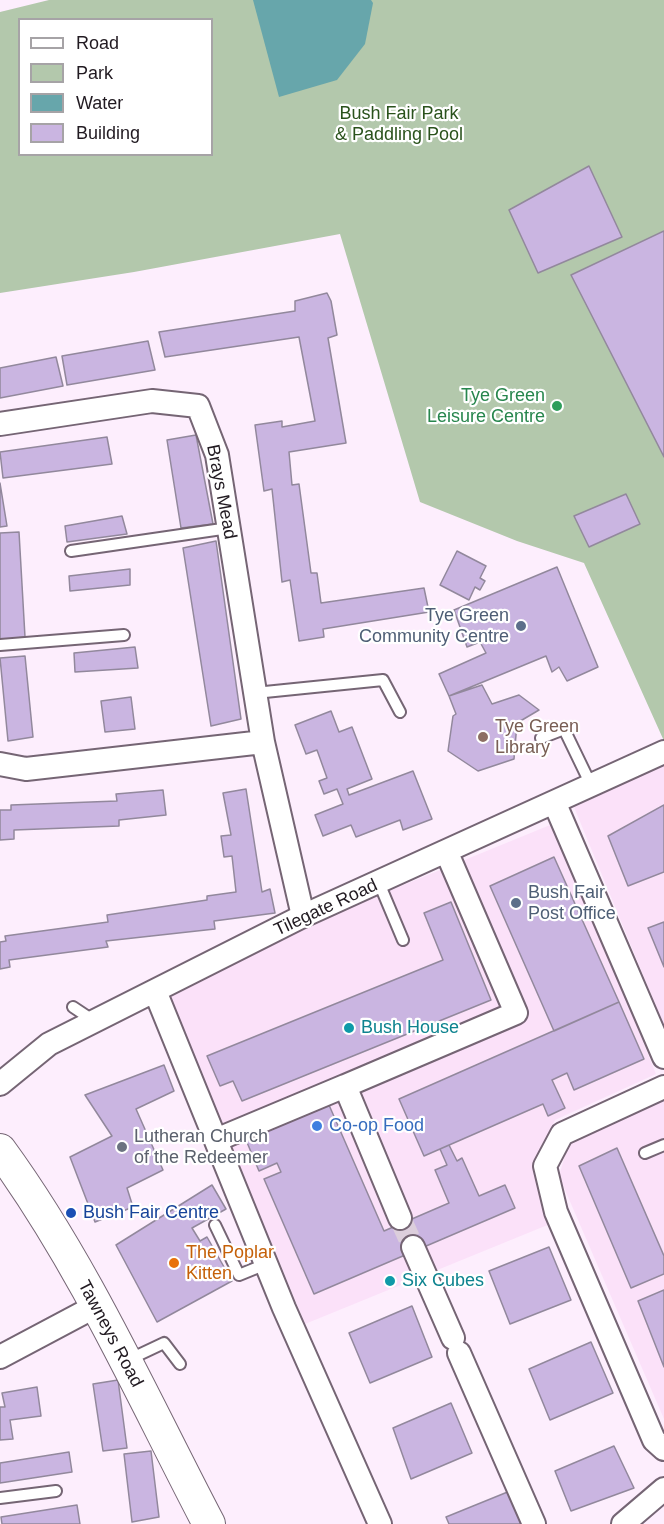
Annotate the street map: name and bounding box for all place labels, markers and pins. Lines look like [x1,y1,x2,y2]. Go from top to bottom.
place label: Tye Green Leisure Centre [427,385,545,428]
marker: Tye Green Leisure Centre [550,399,564,413]
place label: Tye Green Community Centre [359,605,509,648]
marker: Tye Green Community Centre [514,619,528,633]
place label: Tye Green Library [495,716,579,758]
marker: Tye Green Library [476,730,490,744]
place label: Bush Fair Post Office [528,882,616,924]
marker: Bush Fair Post Office [509,896,523,910]
place label: Bush House [361,1017,459,1039]
marker: Bush House [342,1021,356,1035]
place label: Co-op Food [329,1115,424,1137]
marker: Co-op Food [310,1119,324,1133]
place label: Lutheran Church of the Redeemer [134,1126,268,1168]
marker: Lutheran Church of the Redeemer [115,1140,129,1154]
place label: Bush Fair Centre [83,1202,219,1224]
marker: Bush Fair Centre [64,1206,78,1220]
place label: The Poplar Kitten [186,1242,274,1284]
marker: The Poplar Kitten [167,1256,181,1270]
place label: Six Cubes [402,1270,484,1292]
marker: Six Cubes [383,1274,397,1288]

